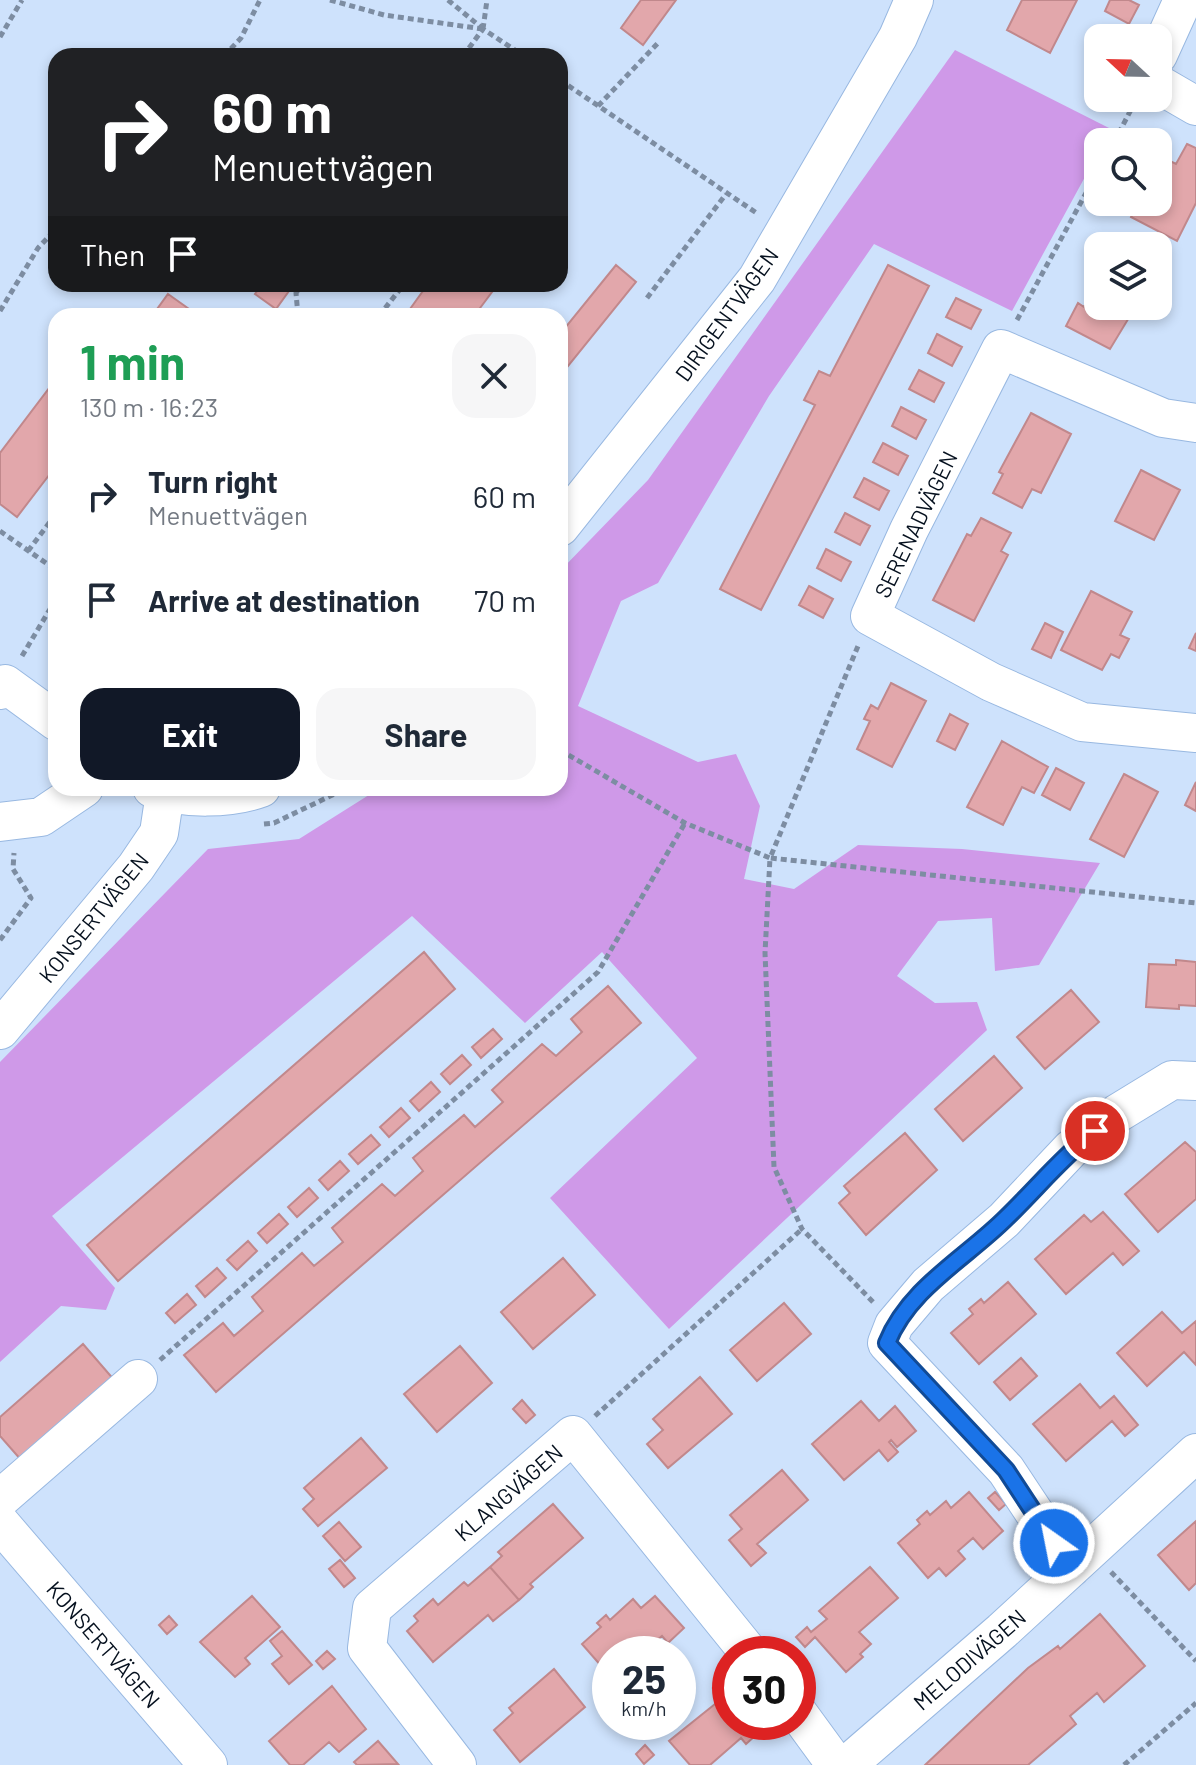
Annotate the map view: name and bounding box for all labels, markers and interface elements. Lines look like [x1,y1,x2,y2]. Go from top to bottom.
north arrow [1084,24,1172,112]
map controls [1084,24,1172,320]
text: 60 m [212,77,332,144]
icon: right [80,80,184,184]
button: search [1084,128,1172,216]
text: Menuettvägen [212,145,434,188]
icon: arrive [161,232,205,276]
button: layers [1084,232,1172,320]
text: Then [80,236,145,272]
street label: DIRIGENTVÄGEN [669,242,783,386]
text: 1 min [80,332,185,390]
button: close [452,334,536,418]
text: 130 m · 16:23 [80,391,218,422]
street label: SERENADVÄGEN [868,446,962,602]
text: Turn right [148,463,278,499]
icon: right [80,474,124,518]
text: 60 m [473,478,536,514]
text: Menuettvägen [148,499,308,530]
icon: arrive [80,578,124,622]
text: Arrive at destination [148,582,420,618]
text: 70 m [474,582,536,618]
button: Exit [80,688,300,780]
button: Share [316,688,536,780]
street label: KONSERTVÄGEN [33,847,153,987]
pin [1061,1097,1129,1165]
icon: arrive [1073,1109,1117,1153]
street label: KLANGVÄGEN [449,1438,567,1546]
position arrow [1012,1501,1096,1585]
street label: KONSERTVÄGEN [42,1575,166,1713]
street label: MELODIVÄGEN [908,1603,1030,1715]
speed limit sign: 30 [712,1636,816,1740]
text: 25 [622,1654,666,1702]
text: km/h [621,1696,667,1720]

